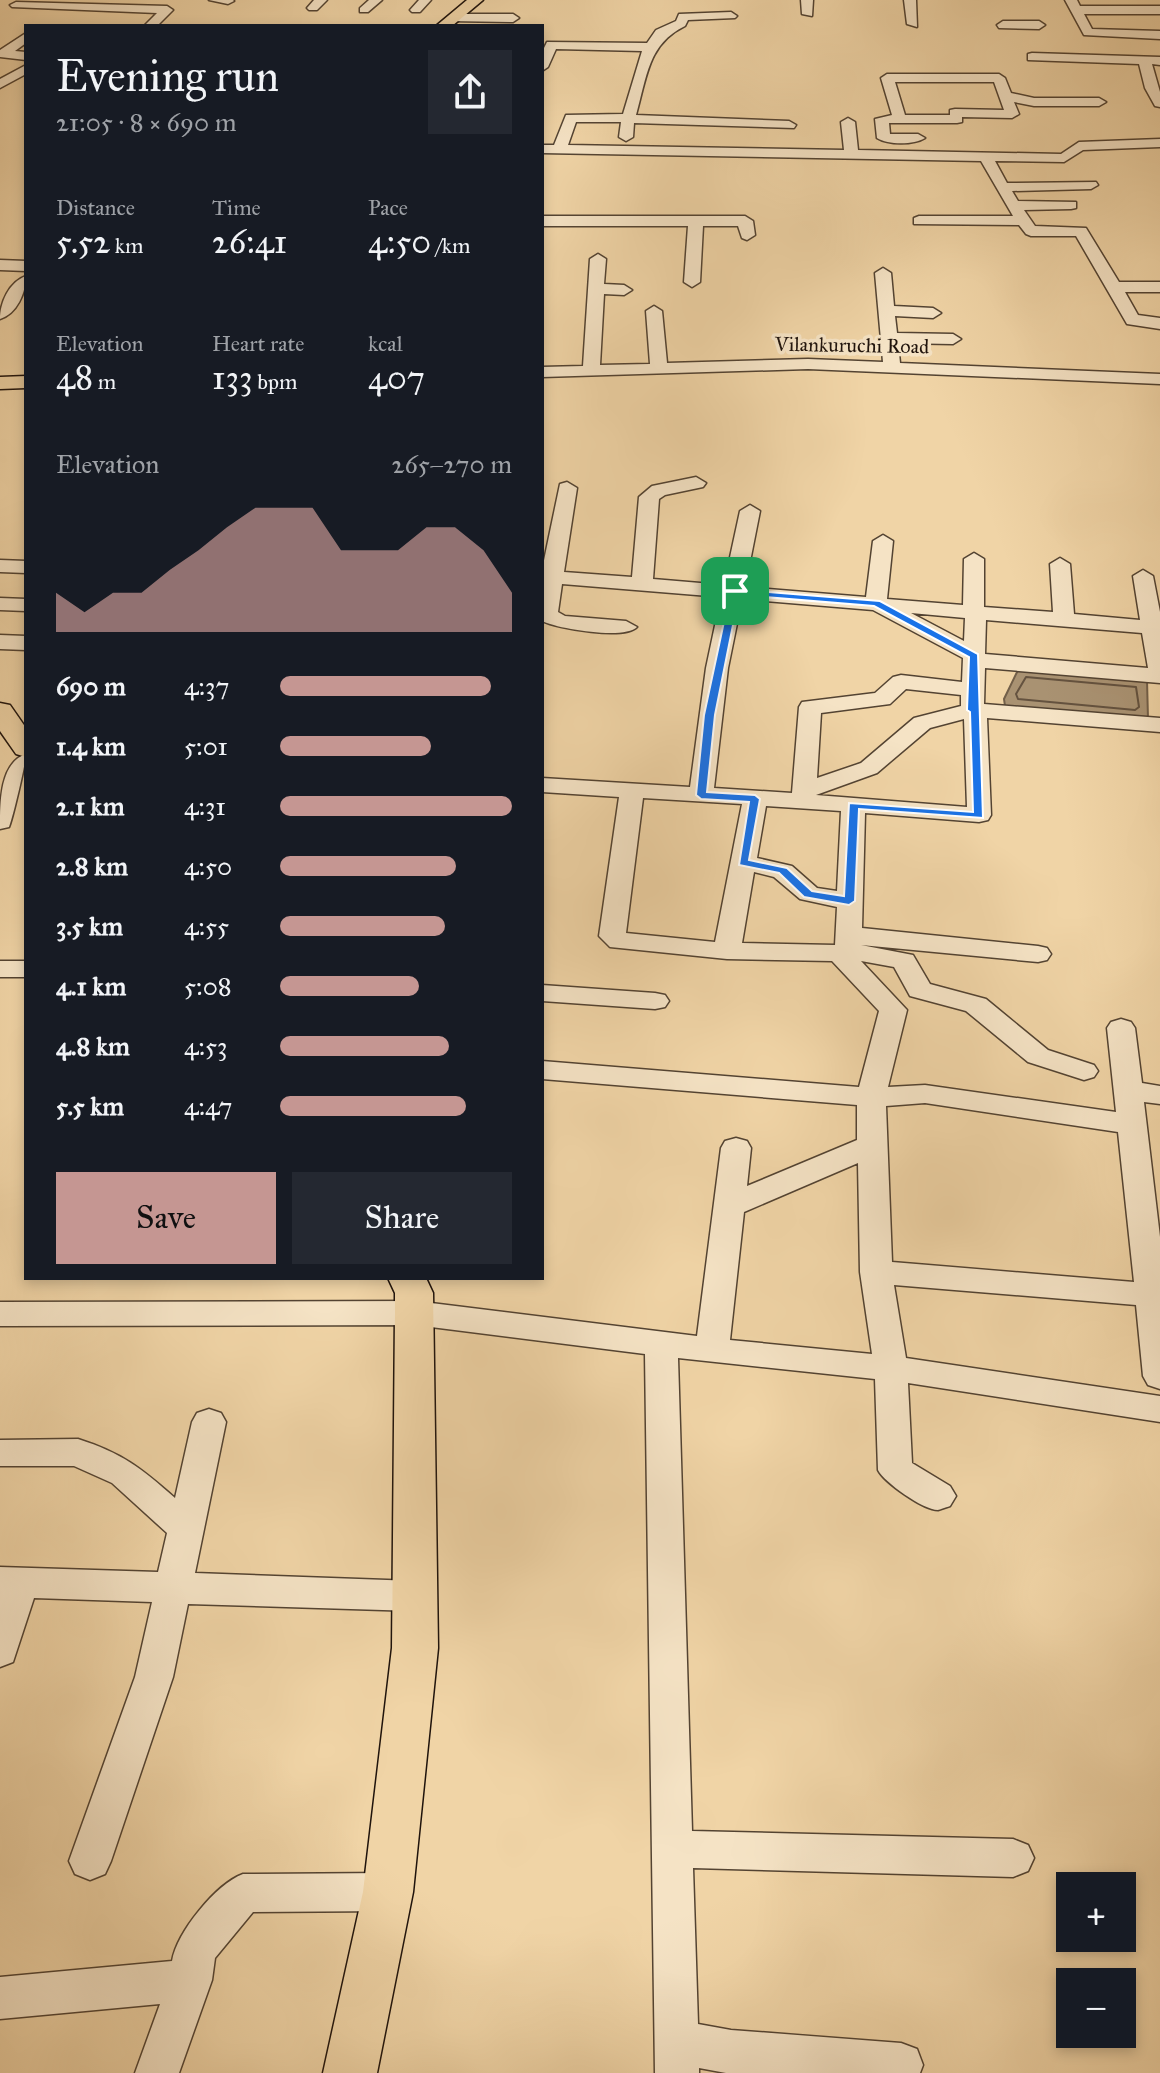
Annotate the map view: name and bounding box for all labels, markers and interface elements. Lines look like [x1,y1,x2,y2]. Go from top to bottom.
text: Evening run [56,49,279,103]
button: share [428,50,512,134]
text: 21:05 · 8 × 690 m [56,106,236,138]
text: Distance [56,194,135,221]
text: Time [212,194,261,221]
text: Pace [368,194,408,221]
text: 5.52 [56,221,110,262]
text: 26:41 [212,221,287,262]
text: 4:50 [368,221,431,262]
text: km [110,232,144,259]
text: /km [431,232,470,259]
text: Elevation [56,330,143,357]
text: Heart rate [212,330,305,357]
text: kcal [368,330,403,357]
street label: Vilankuruchi Road [774,332,929,358]
text: 48 [56,357,93,398]
text: 133 [212,357,253,398]
text: 407 [368,357,425,398]
text: m [93,368,116,395]
text: bpm [253,368,297,395]
text: Elevation [56,448,159,480]
text: 265–270 m [392,448,512,480]
pin [701,557,769,625]
icon: arrive [713,569,757,613]
text: 690 m [56,670,126,702]
text: 4:37 [184,670,229,702]
text: 1.4 km [56,730,126,762]
text: 5:01 [184,730,228,762]
text: 2.1 km [56,790,125,822]
text: 4:31 [184,790,226,822]
text: 2.8 km [56,850,128,882]
text: 4:50 [184,850,232,882]
text: 3.5 km [56,910,123,942]
text: 4:55 [184,910,229,942]
text: 4.1 km [56,970,126,1002]
text: 5:08 [184,970,232,1002]
text: 4.8 km [56,1030,130,1062]
text: 4:53 [184,1030,228,1062]
text: 5.5 km [56,1090,124,1122]
text: 4:47 [184,1090,232,1122]
button: Save [56,1172,276,1264]
button: Share [292,1172,512,1264]
map controls [1056,1872,1136,2048]
button: + [1056,1872,1136,1952]
button: − [1056,1968,1136,2048]

